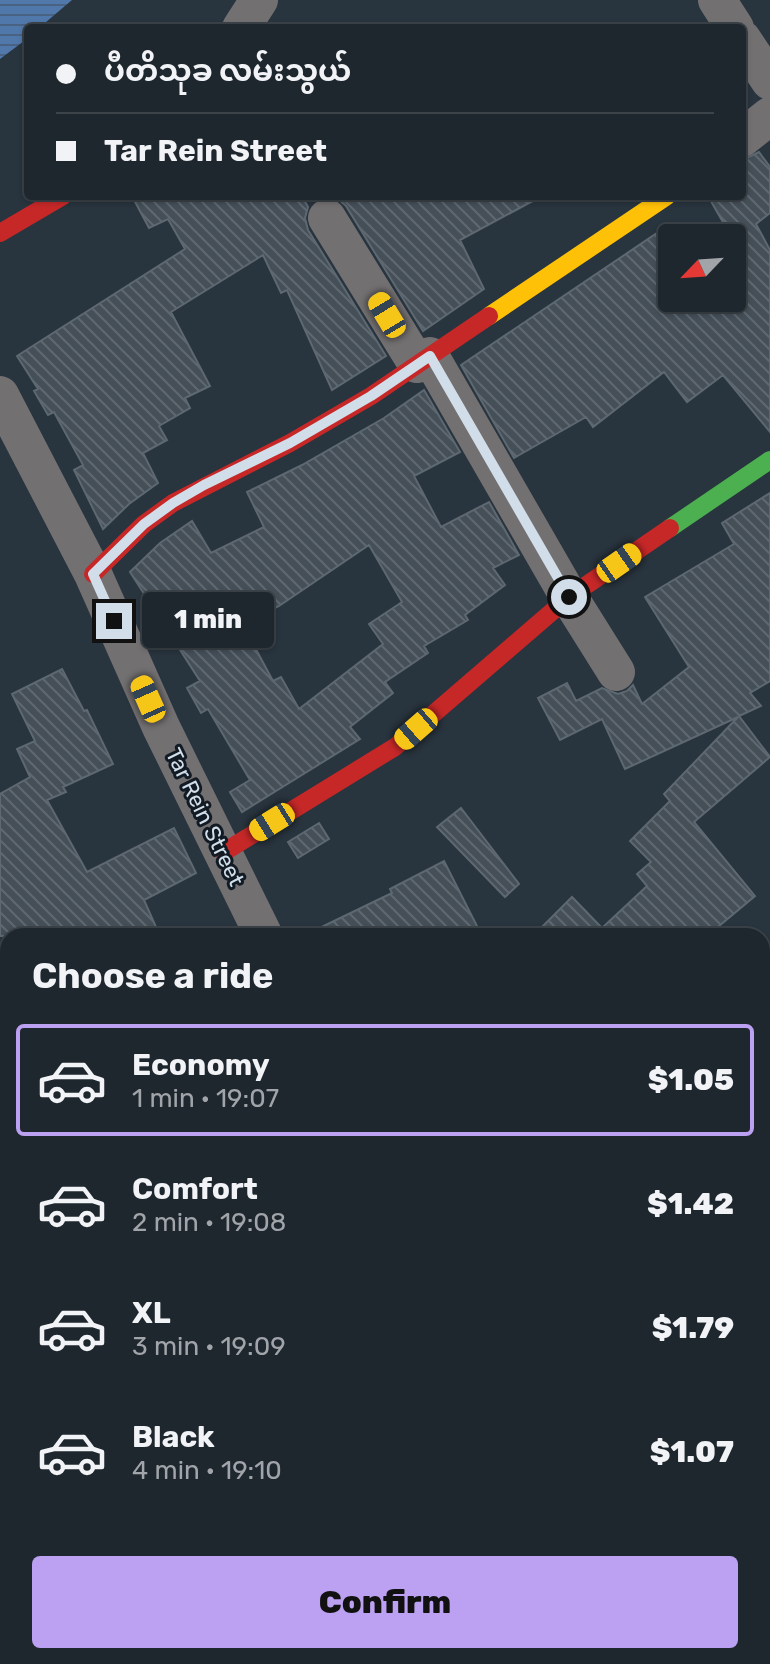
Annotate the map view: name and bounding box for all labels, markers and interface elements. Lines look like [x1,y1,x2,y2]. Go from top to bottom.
text: ပီတိသုခ လမ်းသွယ် [104,53,351,89]
text: Tar Rein Street [104,133,327,169]
north arrow [658,224,746,312]
map controls [658,224,746,312]
car [364,288,410,342]
car [592,539,646,587]
route start [551,579,587,615]
callout: 1 min [142,593,274,649]
route end [96,603,132,639]
text: 1 min [174,604,242,635]
car [127,672,169,726]
car [390,704,442,754]
street label: Tar Rein Street [160,744,250,891]
car [245,799,299,845]
text: Choose a ride [32,954,273,997]
icon: car [36,1044,108,1116]
text: Economy [132,1047,270,1083]
text: $1.05 [648,1062,734,1098]
text: 1 min · 19:07 [132,1083,279,1114]
icon: car [36,1168,108,1240]
text: Comfort [132,1171,258,1207]
text: $1.42 [647,1186,734,1222]
text: 2 min · 19:08 [132,1207,286,1238]
icon: car [36,1292,108,1364]
text: XL [132,1295,171,1331]
text: $1.79 [652,1310,734,1346]
text: 3 min · 19:09 [132,1331,286,1362]
icon: car [36,1416,108,1488]
text: Black [132,1419,215,1455]
text: $1.07 [650,1434,734,1470]
text: 4 min · 19:10 [132,1455,282,1486]
button: Confirm [32,1556,738,1648]

